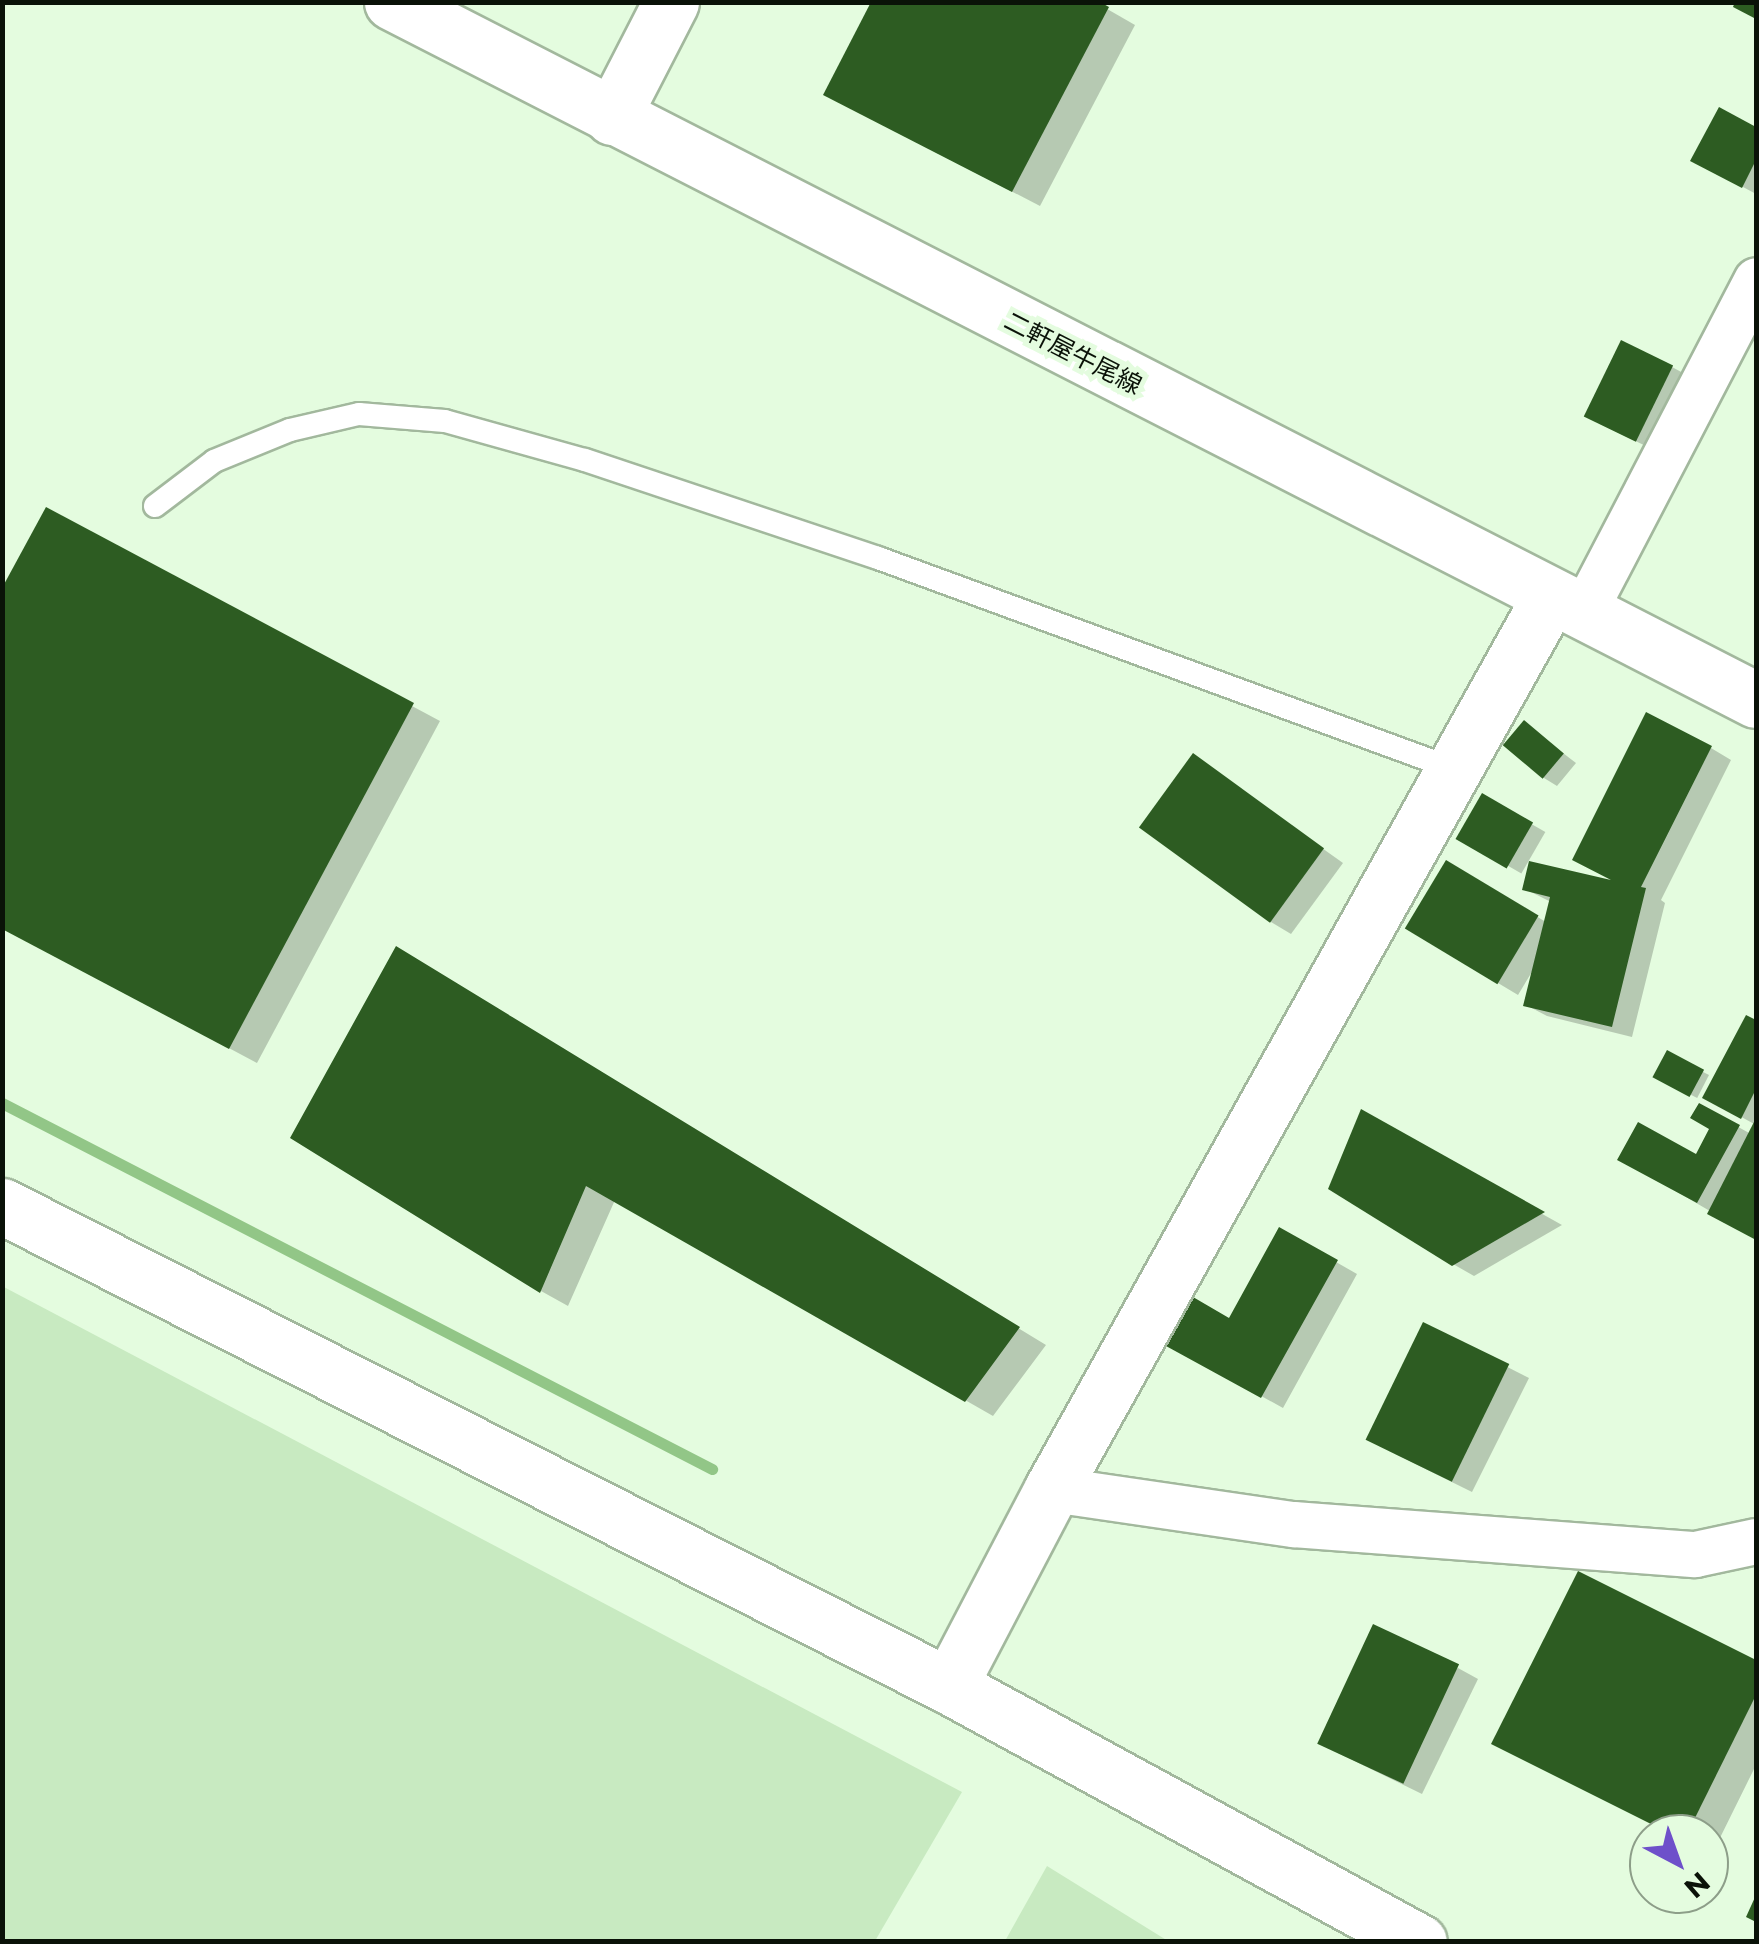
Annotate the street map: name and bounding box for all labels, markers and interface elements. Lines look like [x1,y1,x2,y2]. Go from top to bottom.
street label: 二軒屋牛尾線 [999,306,1147,400]
north arrow [1629,1814,1729,1914]
text: N [1678,1865,1717,1905]

